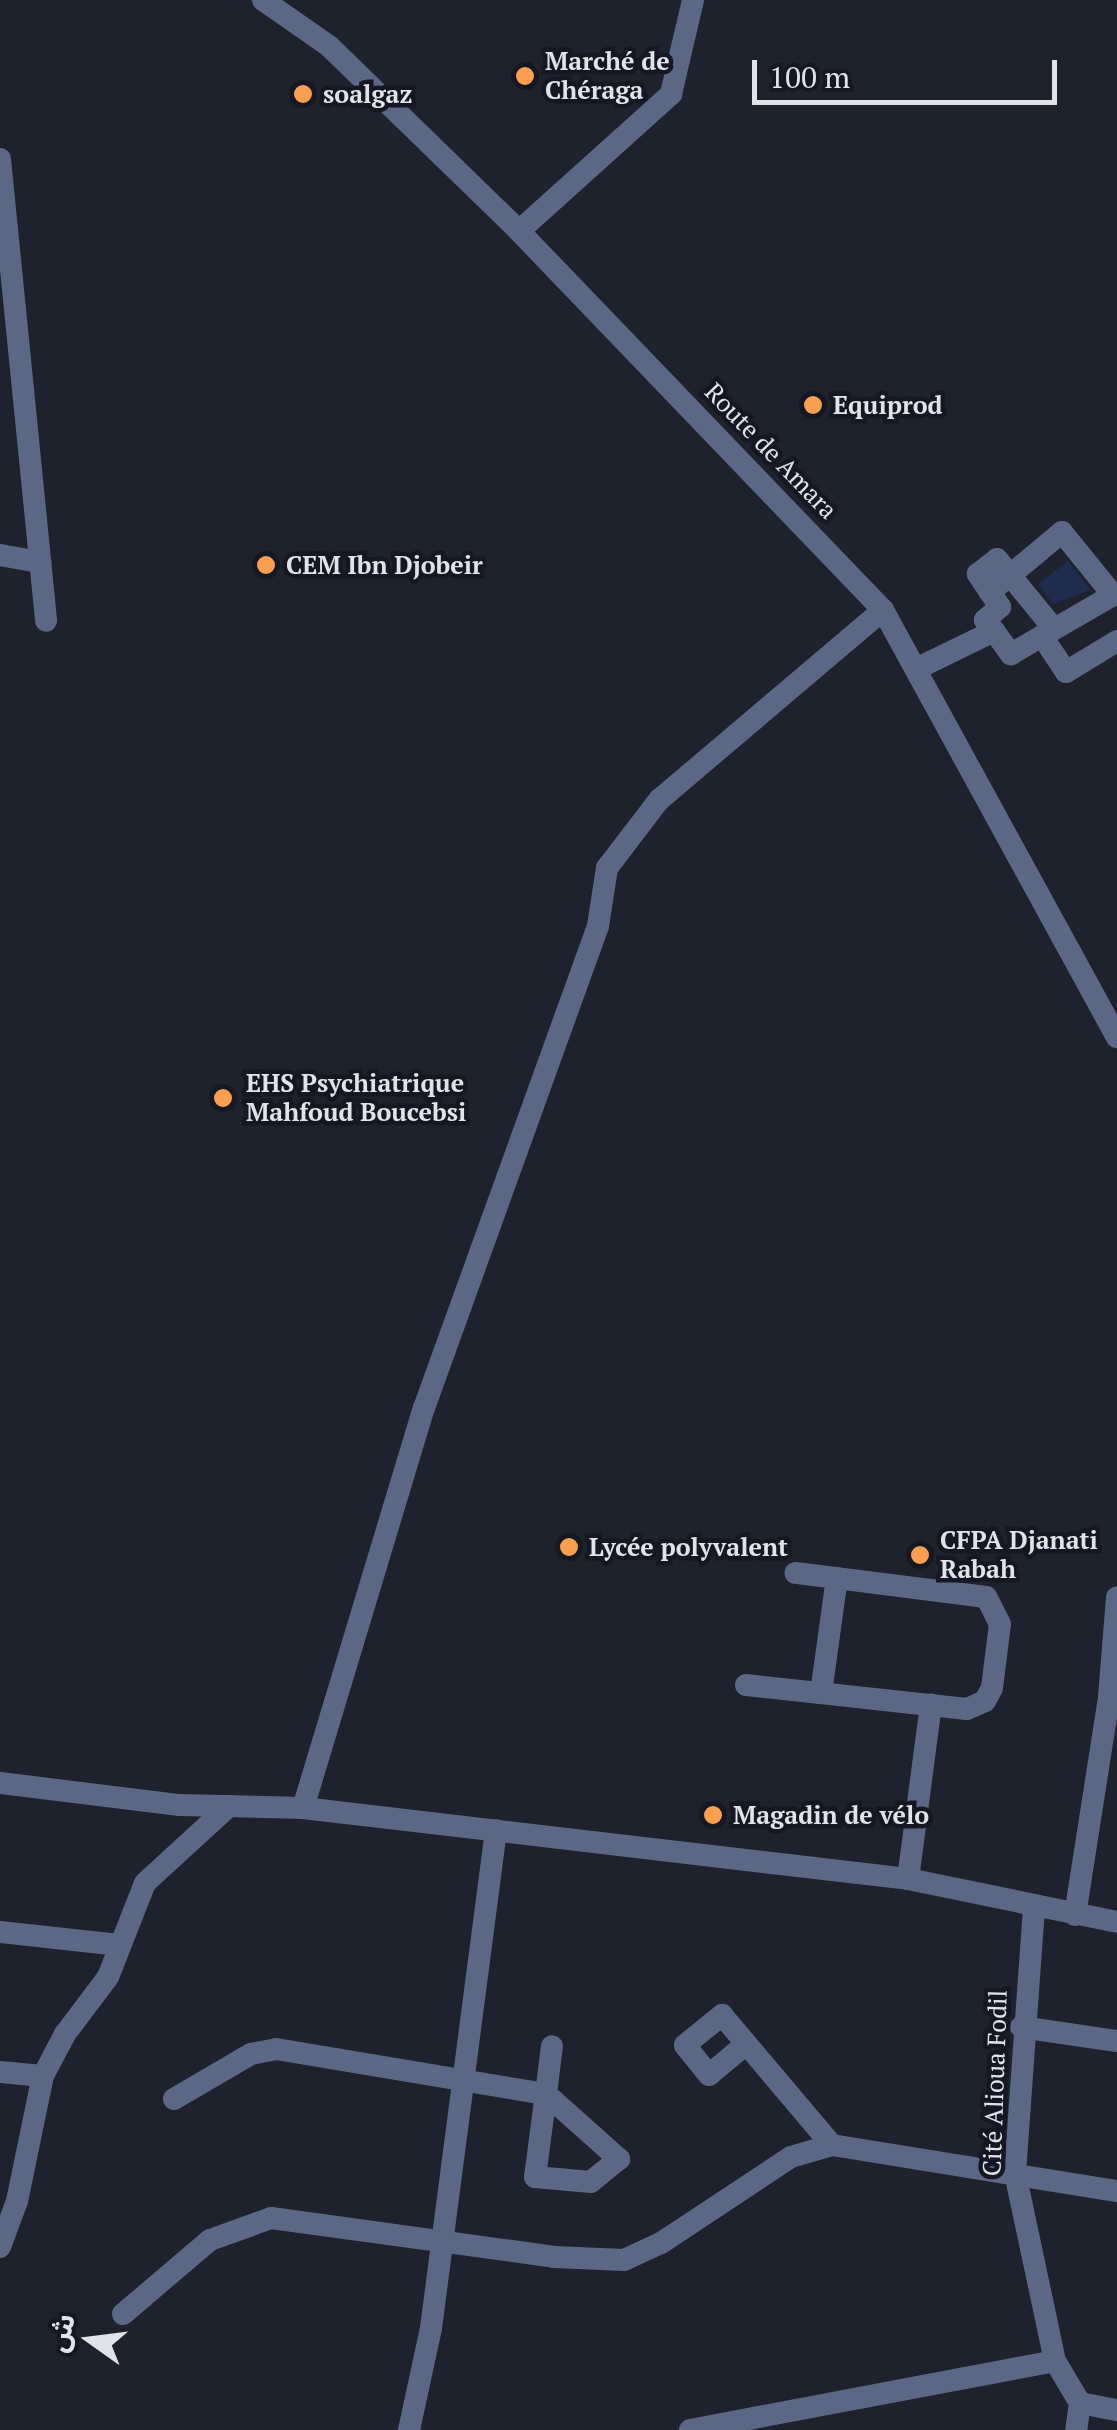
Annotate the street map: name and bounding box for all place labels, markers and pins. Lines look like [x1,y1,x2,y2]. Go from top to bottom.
place label: Marché de Chéraga [545,47,670,106]
marker: Marché de Chéraga [514,65,536,87]
place label: soalgaz [323,79,412,109]
marker: soalgaz [292,83,314,105]
place label: Equiprod [833,390,942,420]
marker: Equiprod [802,394,824,416]
place label: CEM Ibn Djobeir [286,550,483,580]
marker: CEM Ibn Djobeir [255,554,277,576]
place label: EHS Psychiatrique Mahfoud Boucebsi [246,1069,466,1128]
marker: EHS Psychiatrique Mahfoud Boucebsi [210,1085,236,1111]
place label: CFPA Djanati Rabah [940,1526,1098,1585]
place label: Lycée polyvalent [589,1532,788,1562]
marker: Lycée polyvalent [558,1536,580,1558]
marker: CFPA Djanati Rabah [909,1544,931,1566]
place label: Magadin de vélo [733,1800,929,1830]
marker: Magadin de vélo [702,1804,724,1826]

